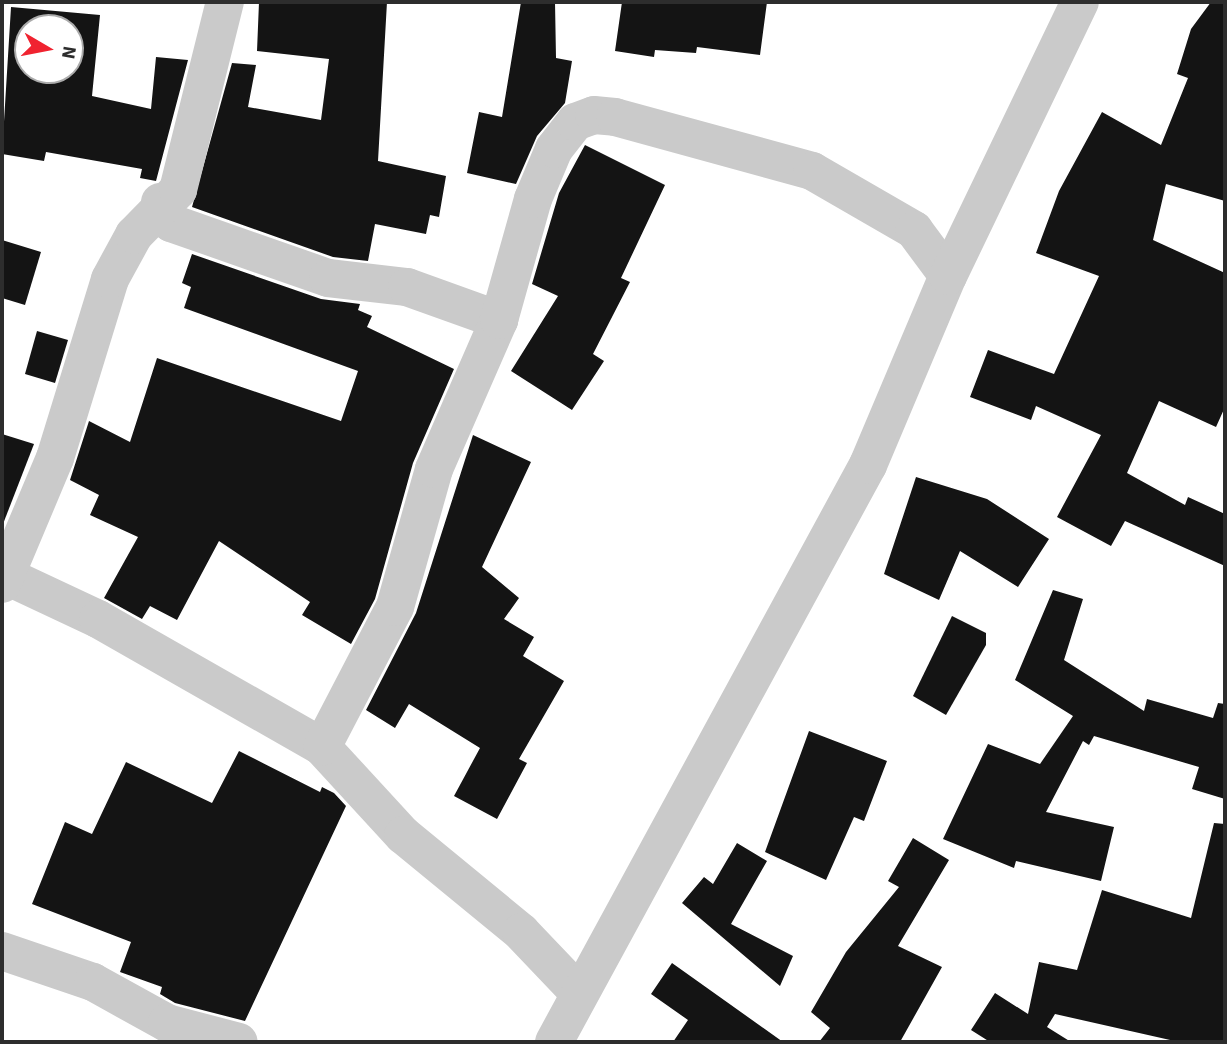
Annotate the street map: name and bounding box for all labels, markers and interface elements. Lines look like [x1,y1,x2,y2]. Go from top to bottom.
north arrow [14,14,84,84]
text: N [54,44,83,61]

